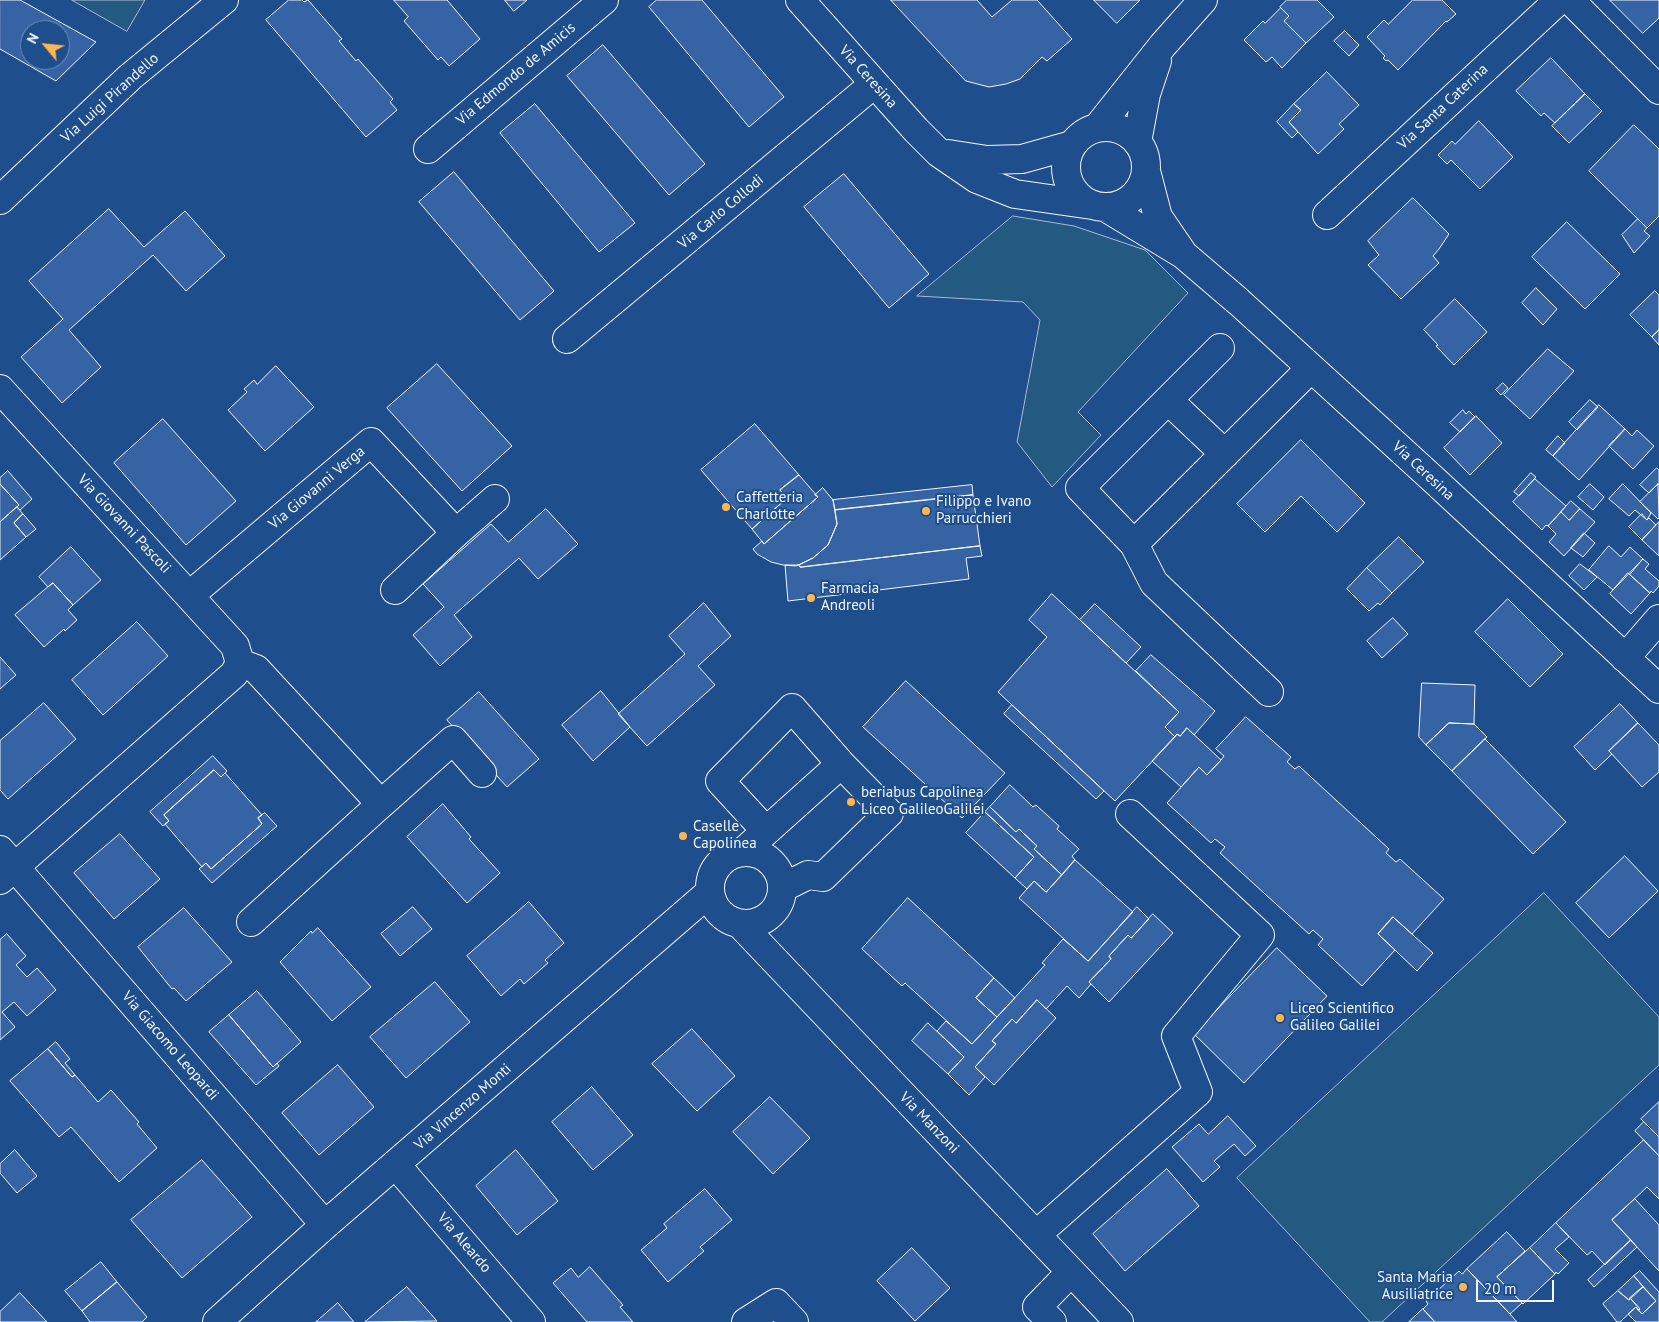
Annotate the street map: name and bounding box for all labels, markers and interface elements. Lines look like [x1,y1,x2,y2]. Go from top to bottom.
street label: Via Edmondo de Amicis [453,19,579,129]
north arrow [20,20,70,70]
text: N [23,30,43,47]
street label: Via Ceresina [835,42,901,112]
street label: Via Luigi Pirandello [57,49,163,147]
street label: Via Santa Caterina [1394,60,1492,154]
street label: Via Carlo Collodi [675,171,767,253]
street label: Via Ceresina [1388,438,1458,504]
street label: Via Giovanni Verga [265,443,369,533]
street label: Via Giovanni Pascoli [74,471,174,577]
place label: Caffetteria Charlotte [736,489,803,524]
place label: Filippo e Ivano Parrucchieri [936,493,1031,528]
marker: Caffetteria Charlotte [720,501,732,513]
marker: Filippo e Ivano Parrucchieri [920,505,932,517]
place label: Farmacia Andreoli [821,580,879,615]
marker: Farmacia Andreoli [805,592,817,604]
place label: beriabus Capolinea Liceo GalileoGalilei [861,784,985,819]
marker: beriabus Capolinea Liceo GalileoGalilei [845,796,857,808]
place label: Caselle Capolinea [693,818,757,853]
marker: Caselle Capolinea [677,830,689,842]
street label: Via Giacomo Leopardi [118,988,222,1104]
place label: Liceo Scientifico Galileo Galilei [1290,1000,1394,1035]
marker: Liceo Scientifico Galileo Galilei [1274,1012,1286,1024]
street label: Via Vincenzo Monti [411,1060,515,1154]
street label: Via Manzoni [895,1089,963,1157]
street label: Via Aleardo [433,1209,495,1277]
place label: Santa Maria Ausiliatrice [1377,1269,1453,1304]
scale bar [1479,1270,1556,1302]
text: 20 m [1484,1279,1517,1298]
marker: Santa Maria Ausiliatrice [1457,1281,1469,1293]

